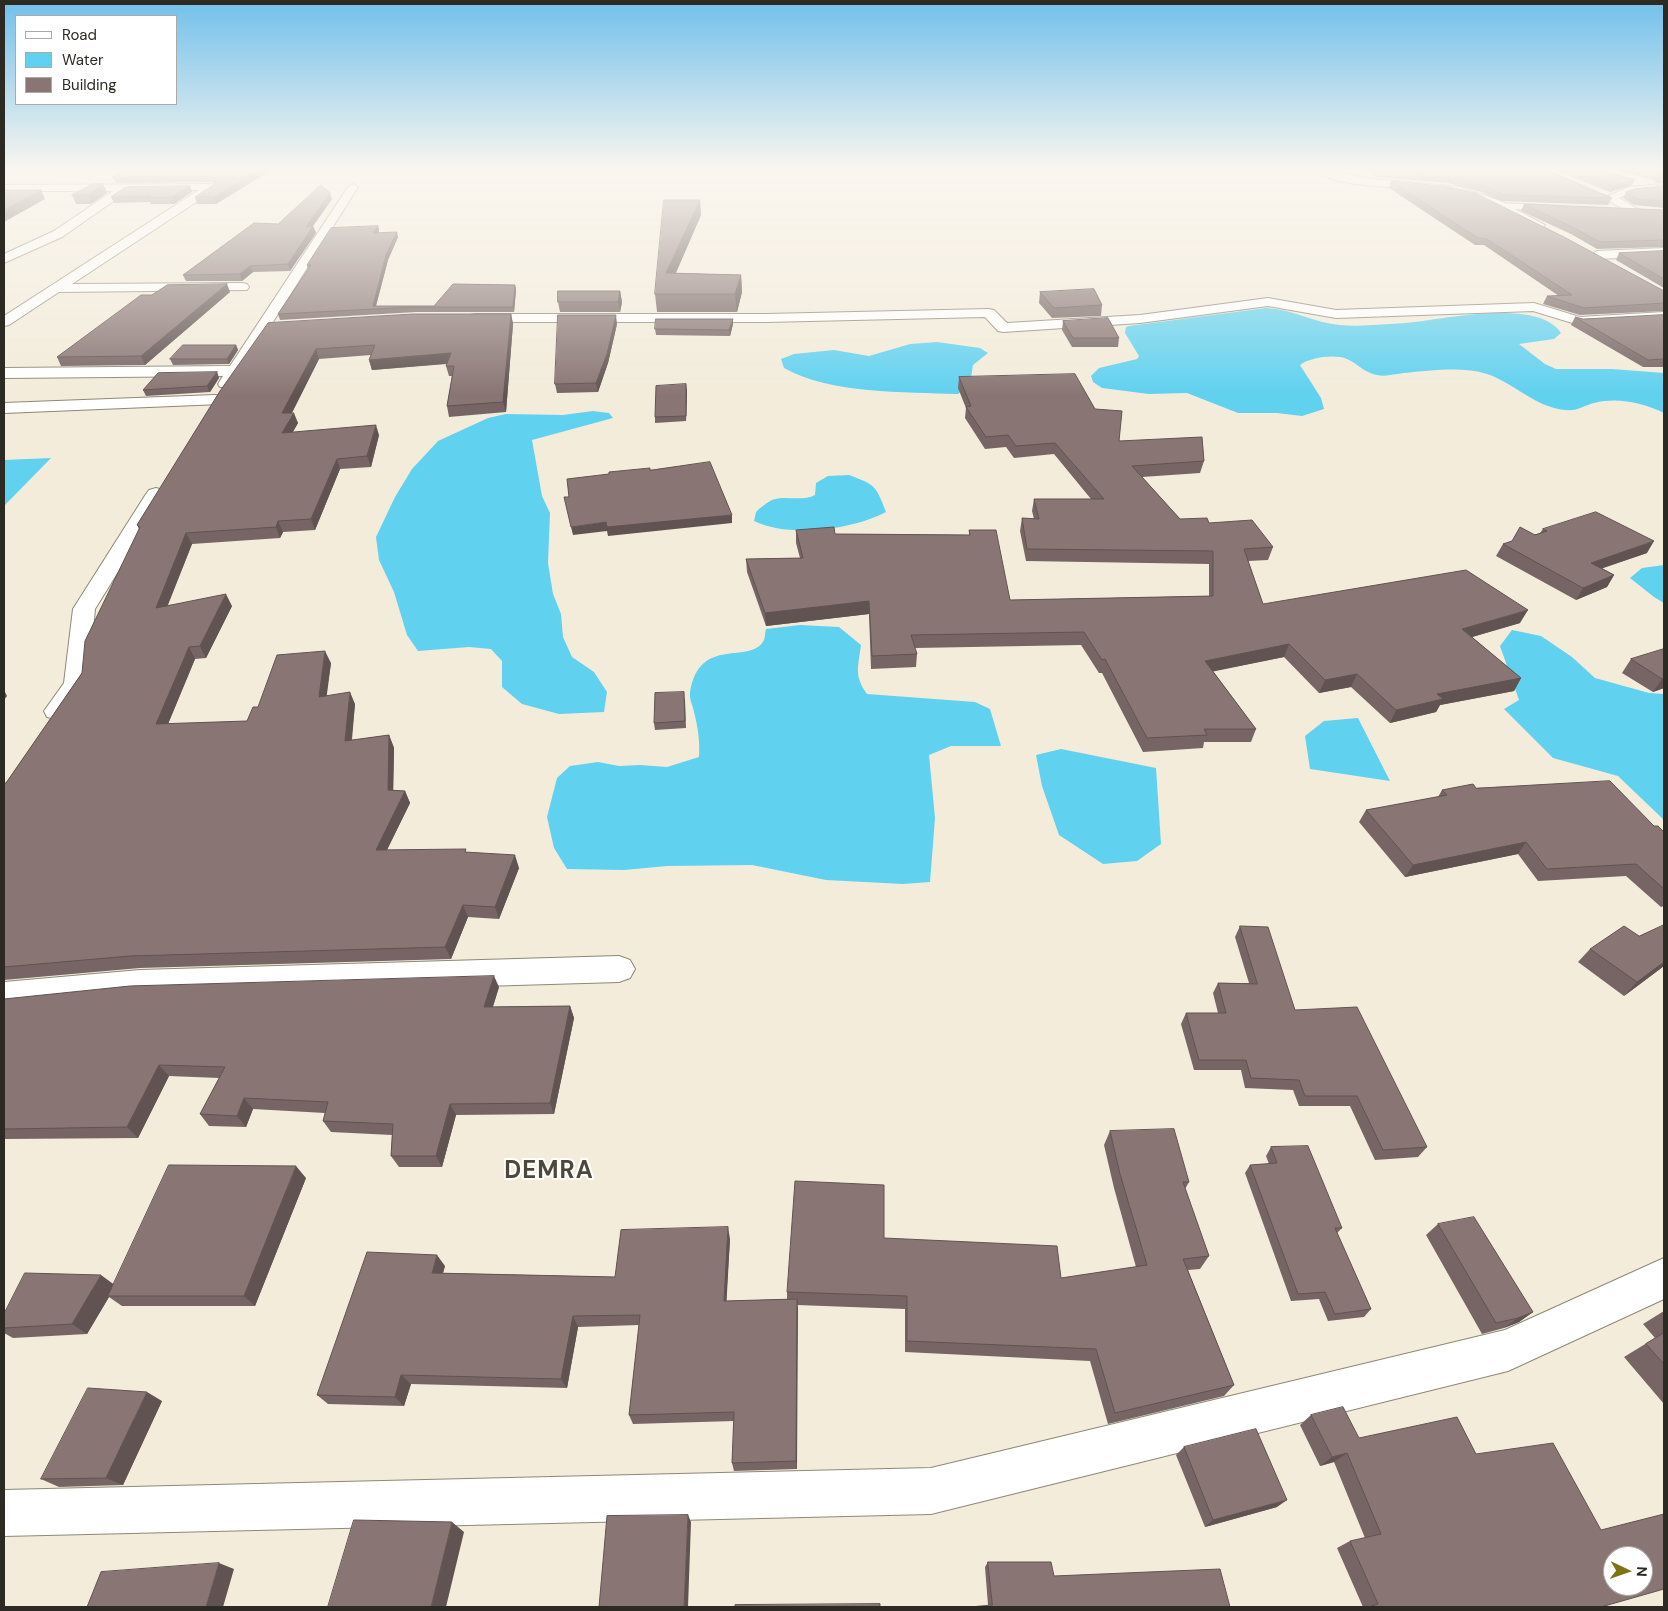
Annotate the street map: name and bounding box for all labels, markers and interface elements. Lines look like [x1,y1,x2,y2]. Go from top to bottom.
legend [15,15,178,105]
text: Road [62,25,97,45]
text: Water [62,50,103,70]
text: Building [62,75,117,95]
district label: DEMRA [504,1158,594,1186]
north arrow [1603,1546,1653,1596]
text: N [1633,1566,1651,1577]

